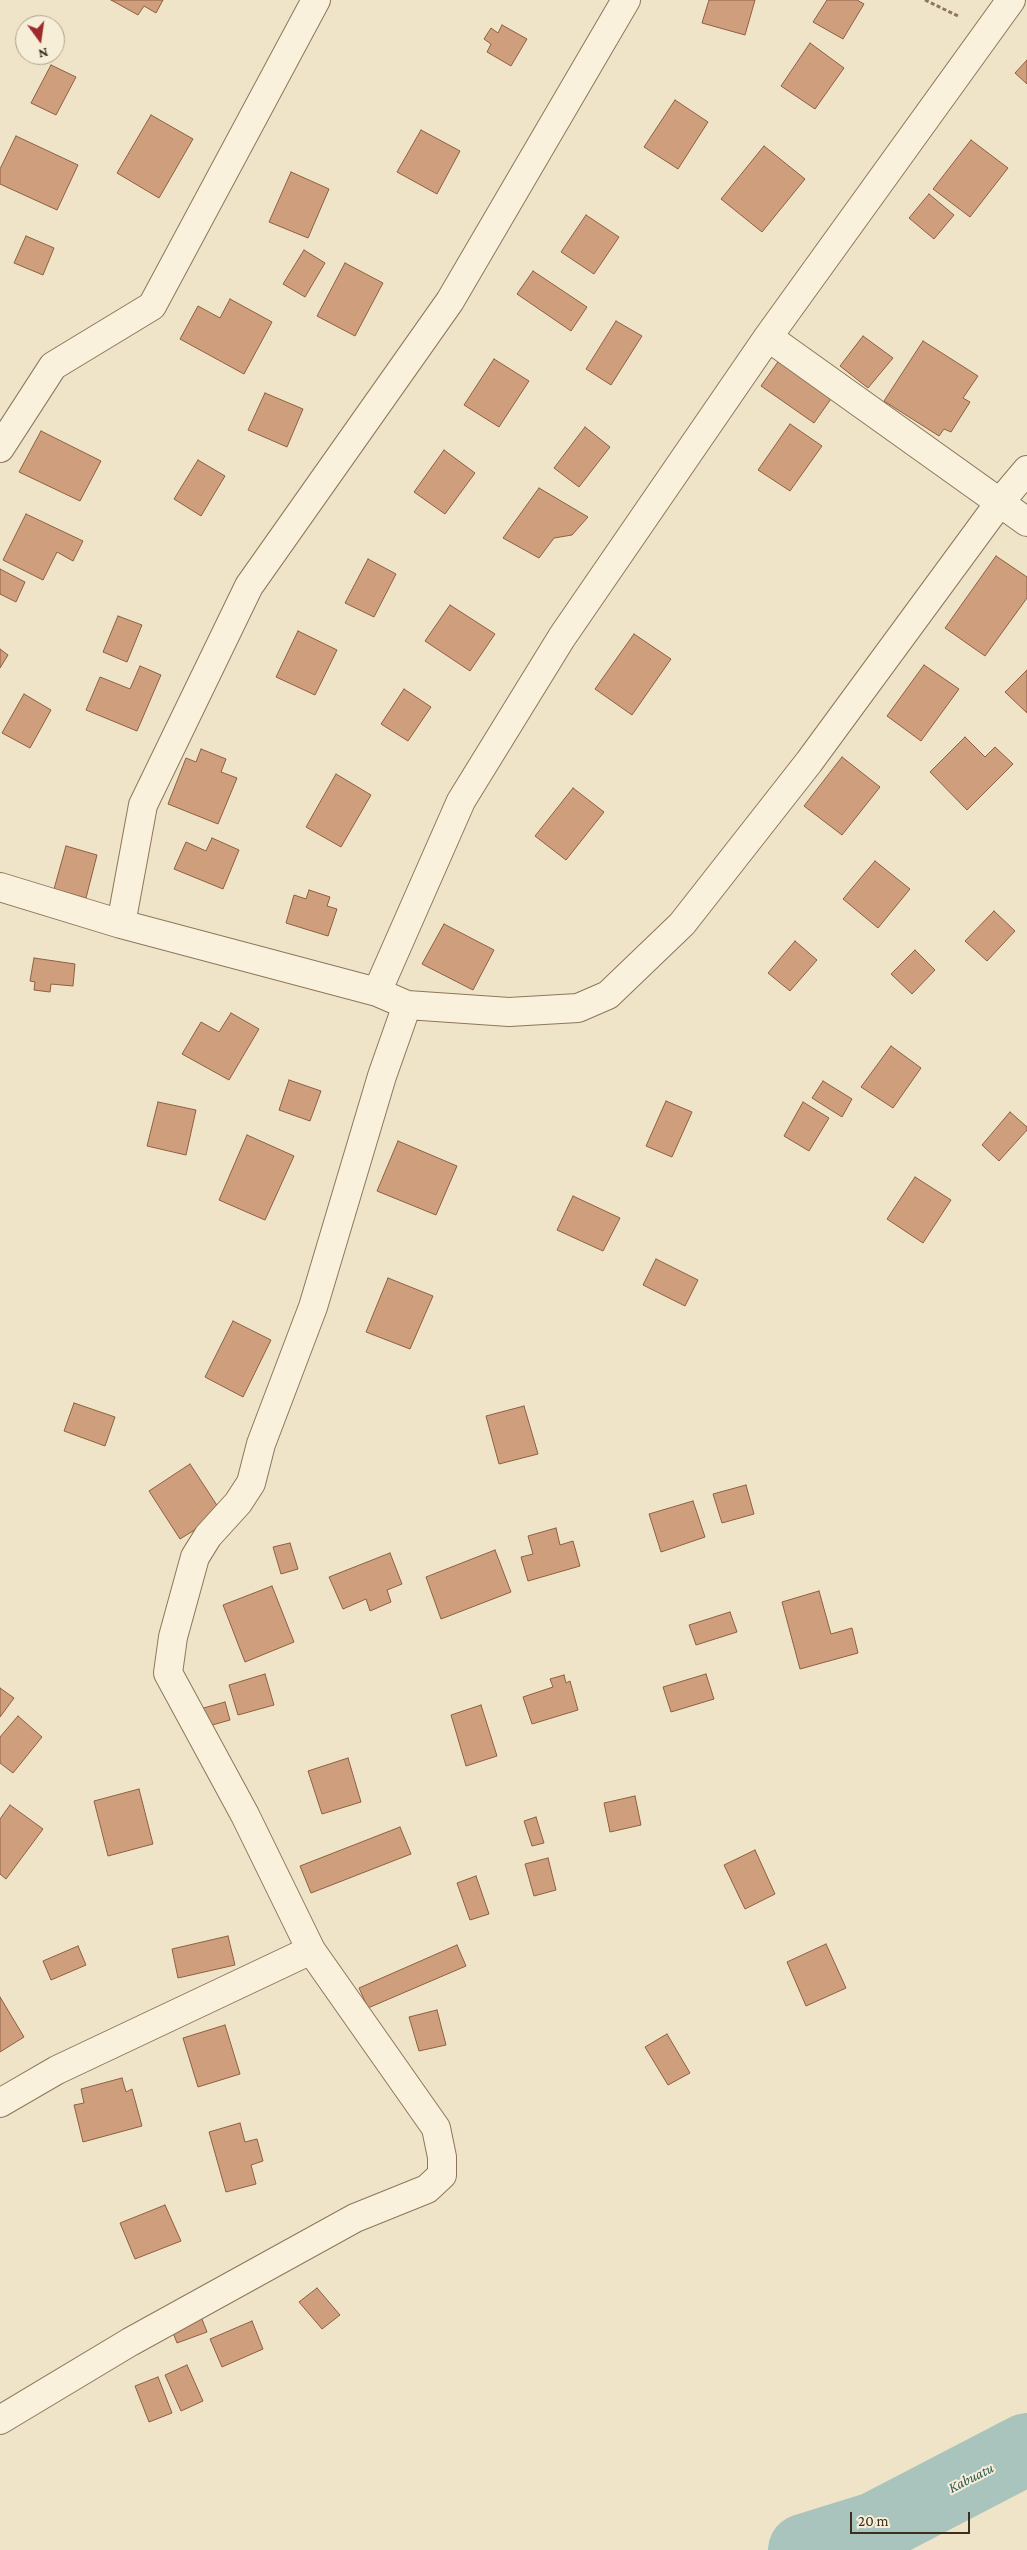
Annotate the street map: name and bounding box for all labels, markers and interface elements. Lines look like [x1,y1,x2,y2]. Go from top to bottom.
north arrow [15,15,65,65]
text: N [37,45,50,62]
water label: Kabuatu [945,2459,997,2497]
scale bar [852,2502,972,2534]
text: 20 m [858,2513,889,2529]

